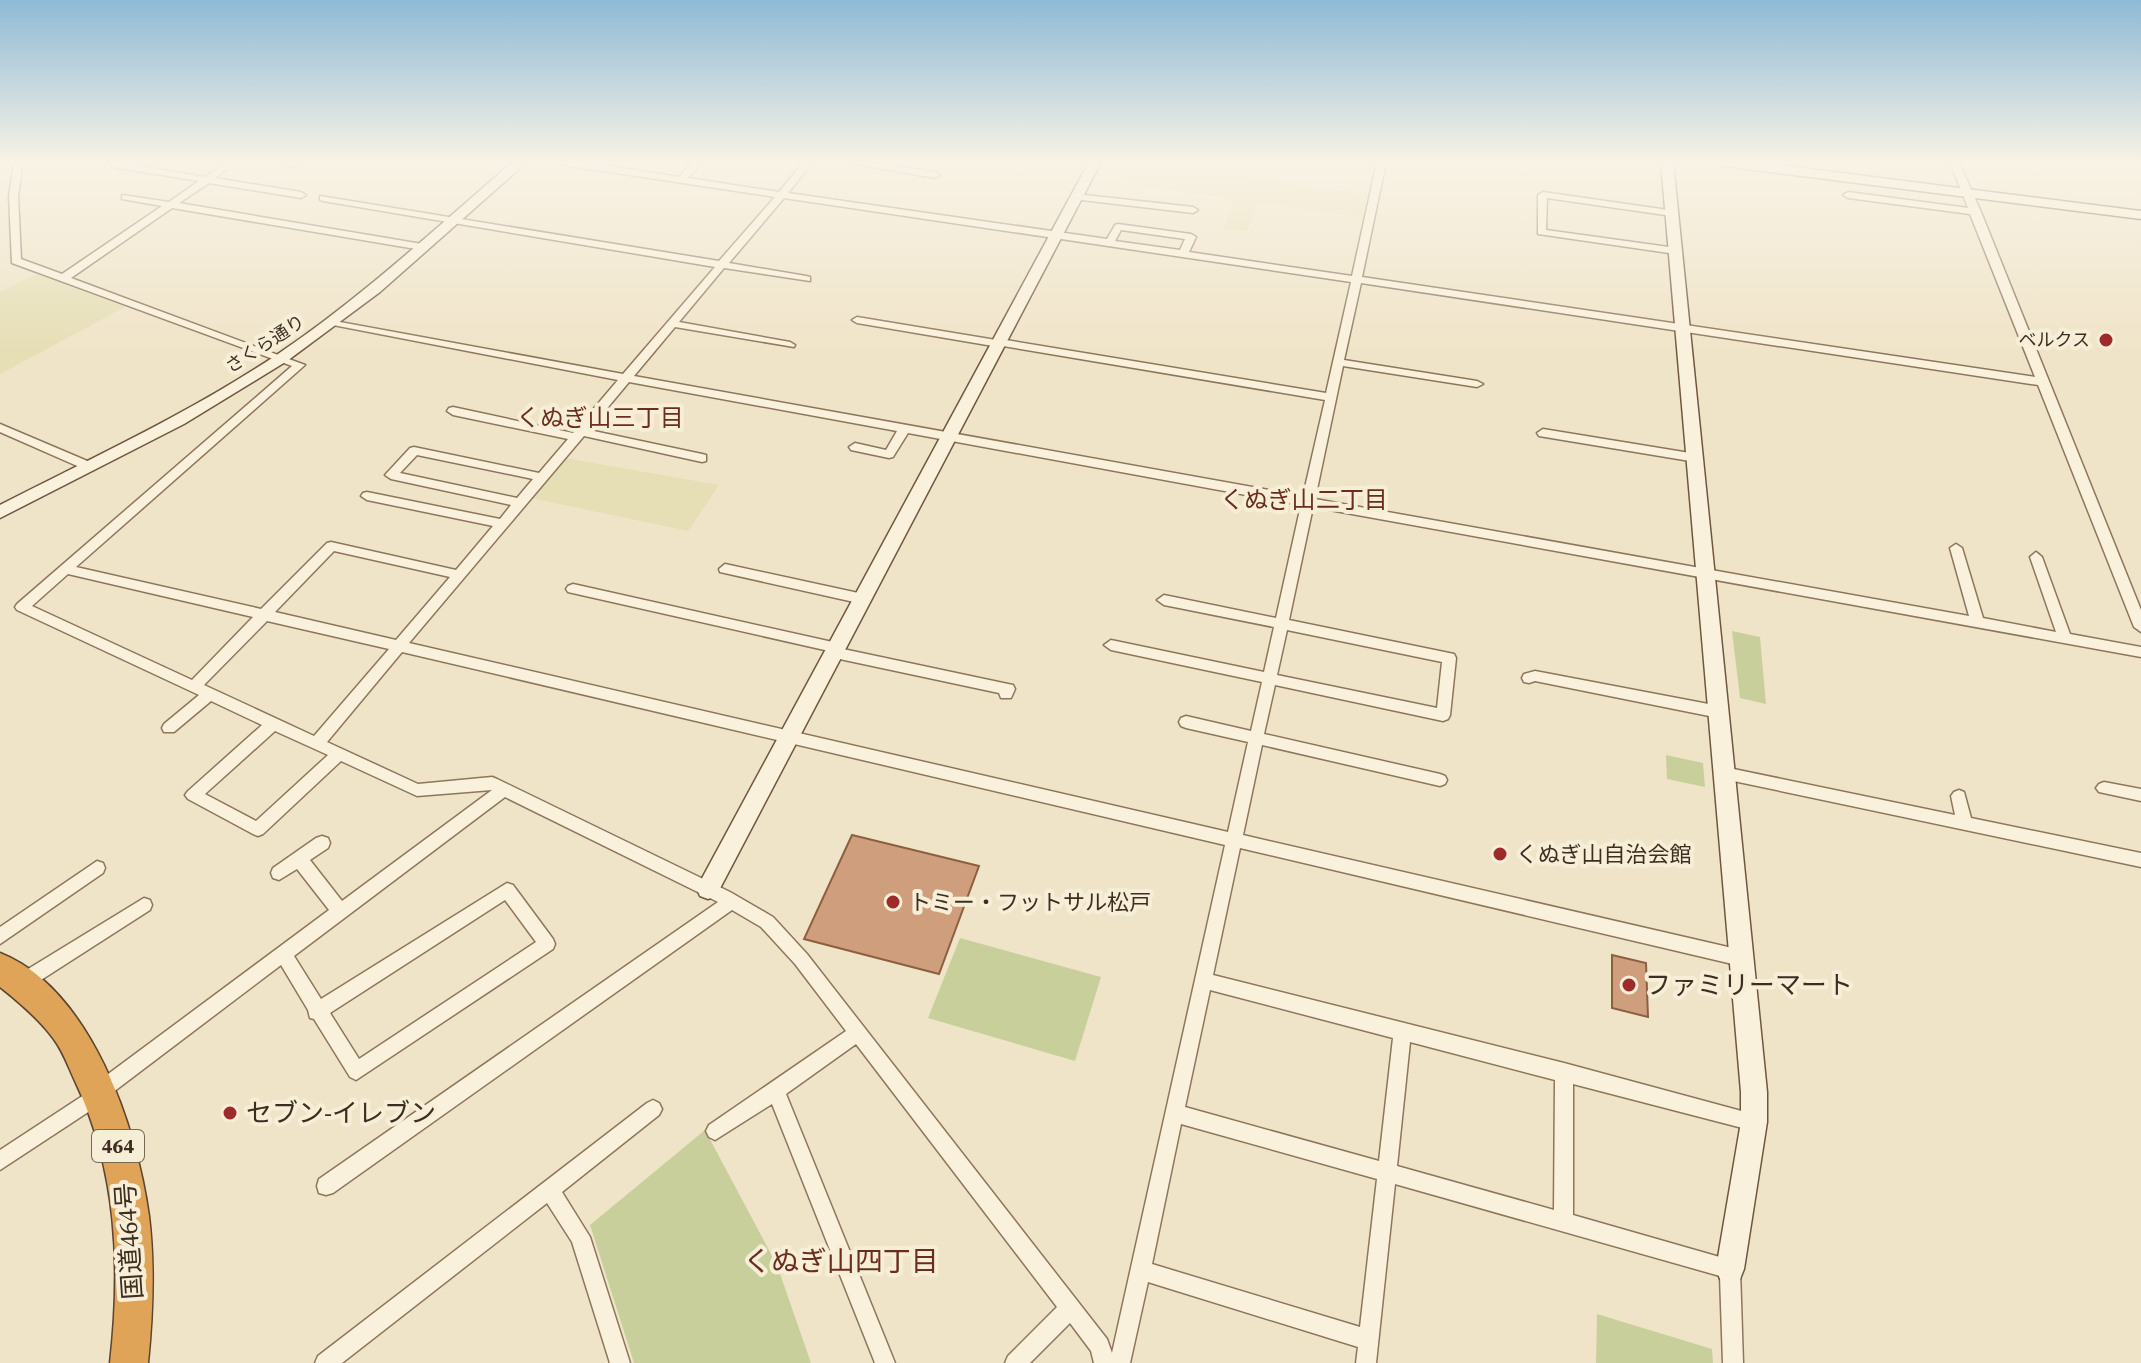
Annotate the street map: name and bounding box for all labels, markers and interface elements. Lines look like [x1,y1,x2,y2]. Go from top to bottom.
street label: さくら通り [220,309,309,379]
place label: ベルクス [2019,327,2090,352]
marker: ベルクス [2097,331,2115,349]
district label: くぬぎ山三丁目 [516,401,684,434]
district label: くぬぎ山二丁目 [1220,483,1388,516]
place label: くぬぎ山自治会館 [1516,839,1692,869]
marker: くぬぎ山自治会館 [1491,845,1509,863]
place label: トミー・フットサル松戸 [909,887,1151,917]
marker: トミー・フットサル松戸 [884,893,902,911]
place label: ファミリーマート [1645,967,1853,1003]
marker: ファミリーマート [1620,976,1638,994]
place label: セブン-イレブン [246,1095,436,1131]
marker: セブン-イレブン [221,1104,239,1122]
road number: 464 [92,1130,144,1162]
street label: 国道464号 [107,1181,151,1301]
district label: くぬぎ山四丁目 [743,1242,939,1280]

